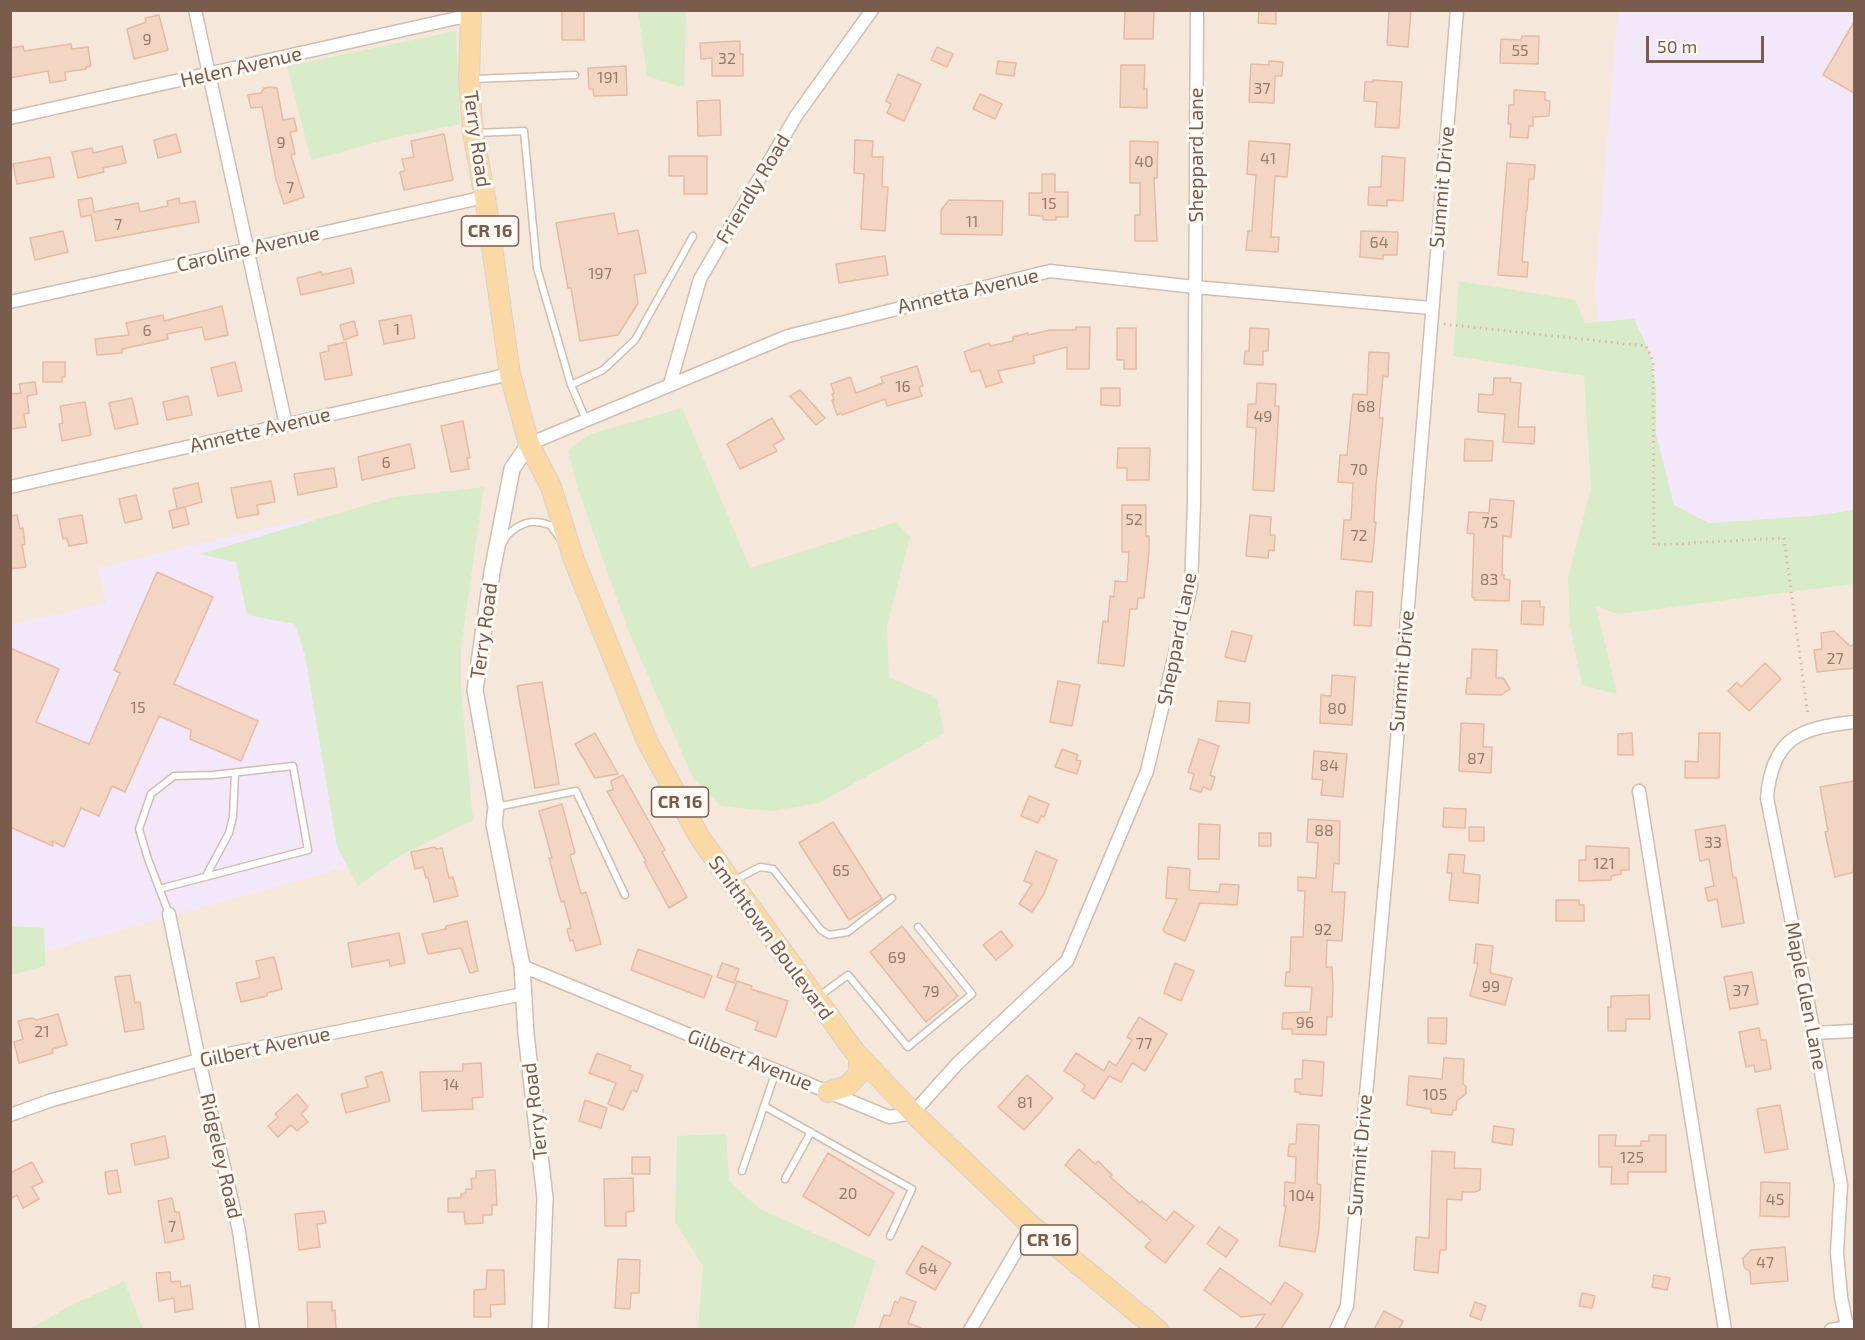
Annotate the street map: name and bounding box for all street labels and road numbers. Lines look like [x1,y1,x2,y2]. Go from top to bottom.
street label: Helen Avenue [178,41,304,93]
street label: Sheppard Lane [1184,87,1208,223]
street label: Terry Road [458,89,496,189]
street label: Summit Drive [1425,125,1459,249]
street label: Friendly Road [711,130,795,248]
road number: CR 16 [462,216,518,246]
street label: Caroline Avenue [174,221,322,277]
street label: Annetta Avenue [895,263,1041,319]
street label: Annette Avenue [187,402,333,458]
street label: Sheppard Lane [1152,570,1202,708]
street label: Terry Road [465,581,503,681]
street label: Summit Drive [1385,609,1419,733]
road number: CR 16 [652,787,708,817]
street label: Smithtown Boulevard [703,851,839,1025]
street label: Maple Glen Lane [1780,920,1832,1072]
street label: Gilbert Avenue [198,1021,332,1073]
street label: Gilbert Avenue [684,1024,816,1096]
street label: Terry Road [517,1061,553,1161]
street label: Ridgeley Road [195,1091,247,1221]
street label: Summit Drive [1343,1093,1377,1217]
road number: CR 16 [1020,1225,1078,1255]

